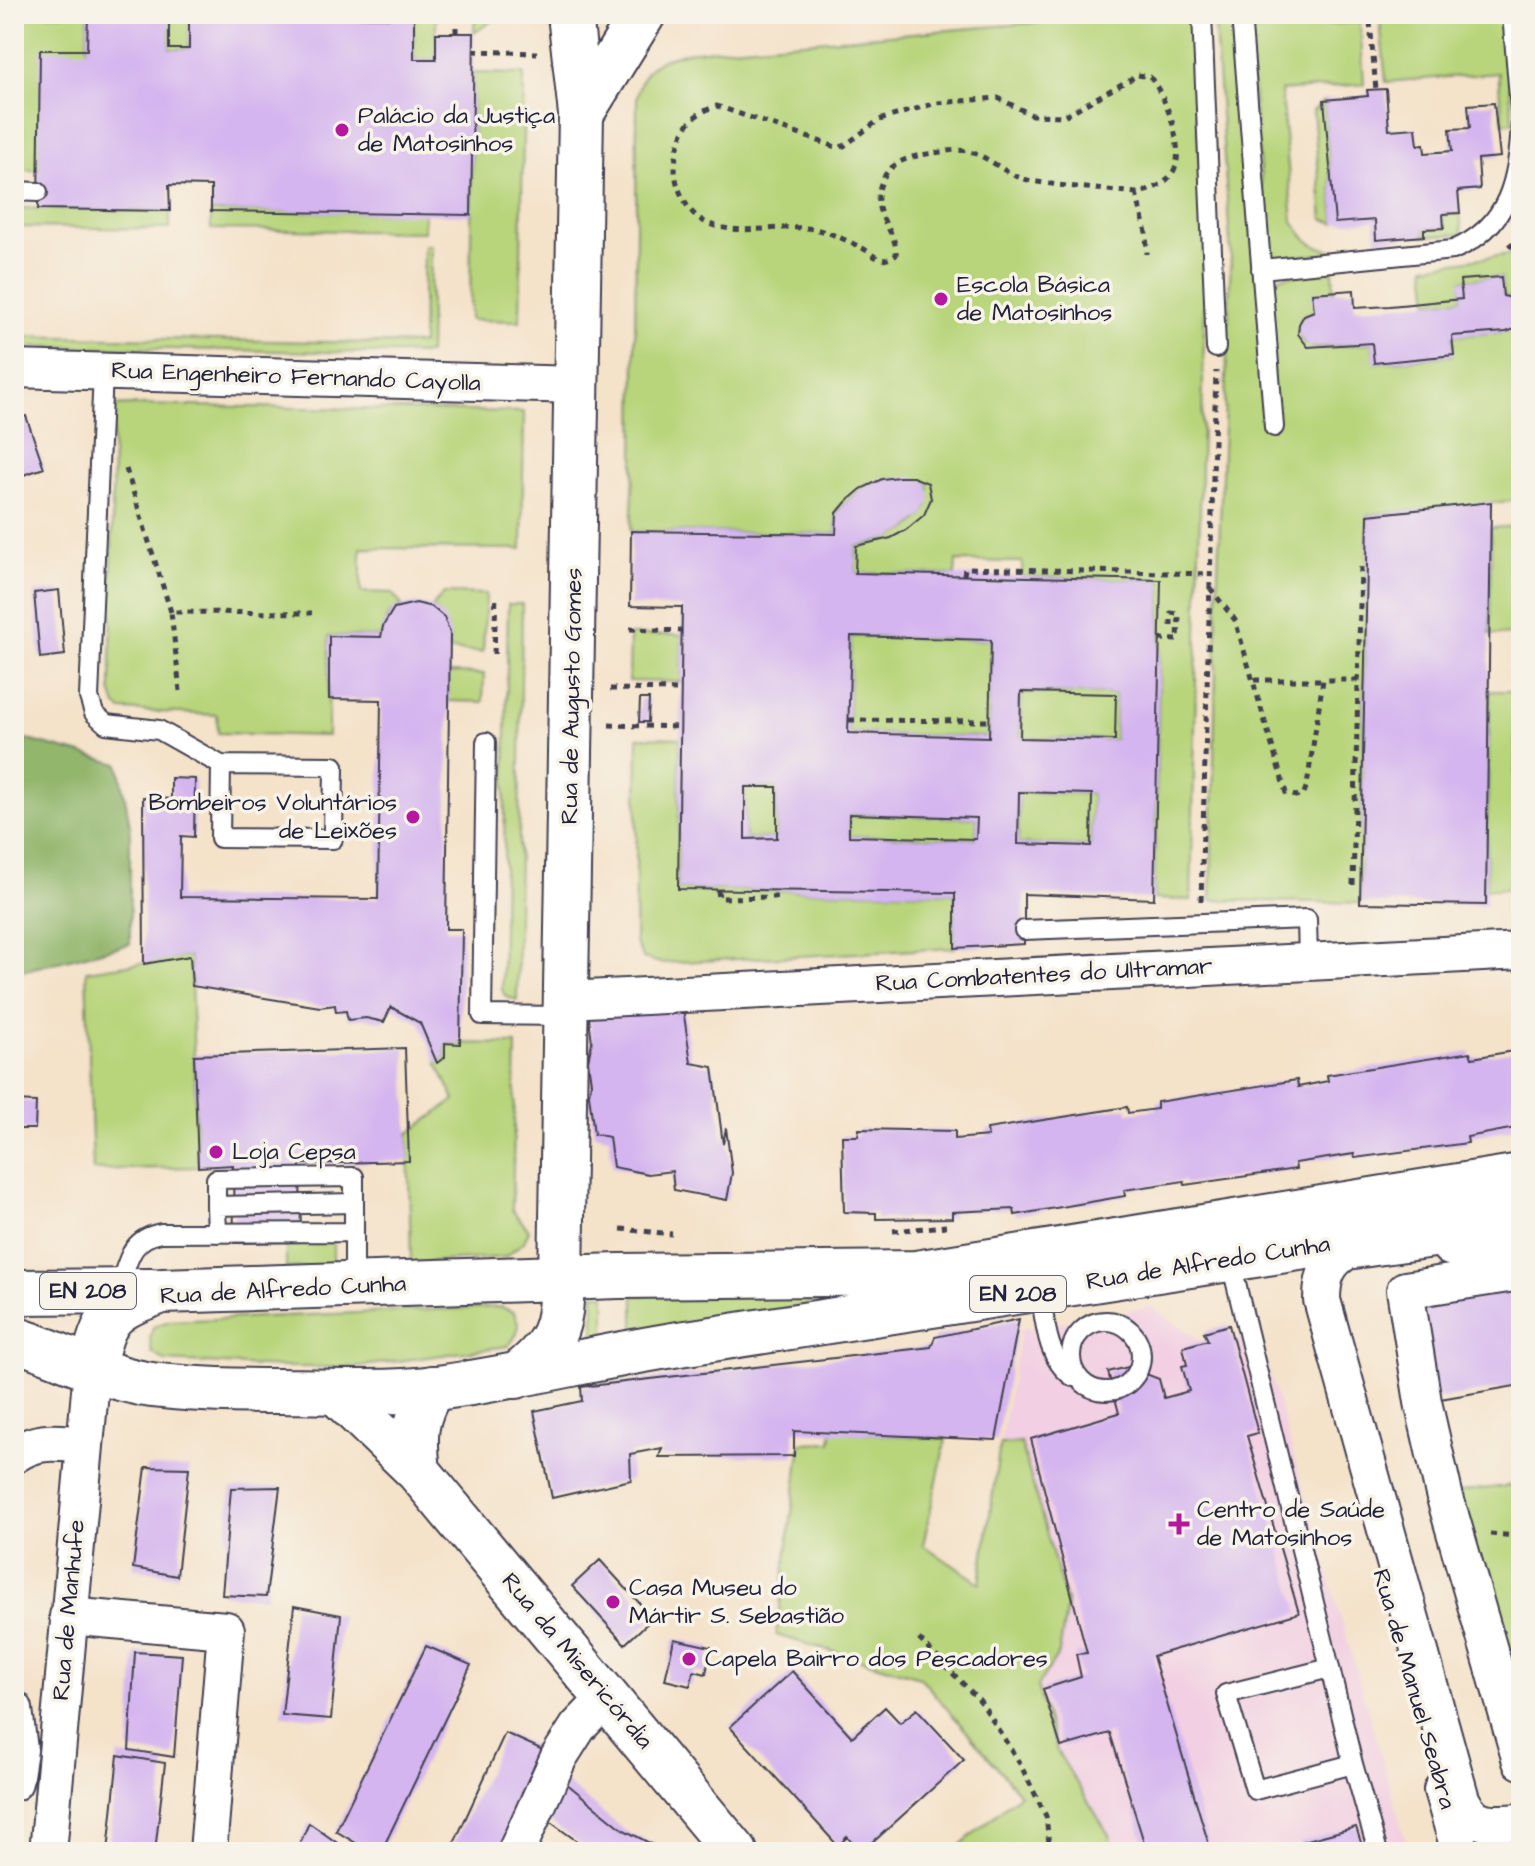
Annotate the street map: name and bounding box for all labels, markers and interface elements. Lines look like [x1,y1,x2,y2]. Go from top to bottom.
place label: Palácio da Justiça de Matosinhos [358,99,555,161]
marker: Palácio da Justiça de Matosinhos [333,121,351,139]
place label: Escola Básica de Matosinhos [957,268,1112,330]
marker: Escola Básica de Matosinhos [932,290,950,308]
street label: Rua Engenheiro Fernando Cayolla [111,354,481,401]
street label: Rua de Augusto Gomes [553,567,592,825]
place label: Bombeiros Voluntários de Leixões [148,786,397,848]
marker: Bombeiros Voluntários de Leixões [404,808,422,826]
street label: Rua Combatentes do Ultramar [875,949,1213,1001]
place label: Loja Cepsa [232,1135,356,1169]
marker: Loja Cepsa [207,1143,225,1161]
street label: Rua de Alfredo Cunha [1084,1227,1332,1299]
street label: Rua de Alfredo Cunha [159,1267,407,1313]
road number: EN 208 [40,1273,136,1309]
road number: EN 208 [970,1276,1066,1312]
place label: Centro de Saúde de Matosinhos [1197,1493,1385,1555]
marker: Centro de Saúde de Matosinhos [1168,1513,1190,1535]
street label: Rua de Manhufe [44,1518,94,1702]
street label: Rua de Manuel Seabra [1363,1565,1465,1813]
street label: Rua da Misericórdia [493,1566,661,1756]
place label: Casa Museu do Mártir S. Sebastião [629,1571,845,1633]
marker: Casa Museu do Mártir S. Sebastião [604,1593,622,1611]
place label: Capela Bairro dos Pescadores [705,1642,1048,1676]
marker: Capela Bairro dos Pescadores [680,1650,698,1668]

